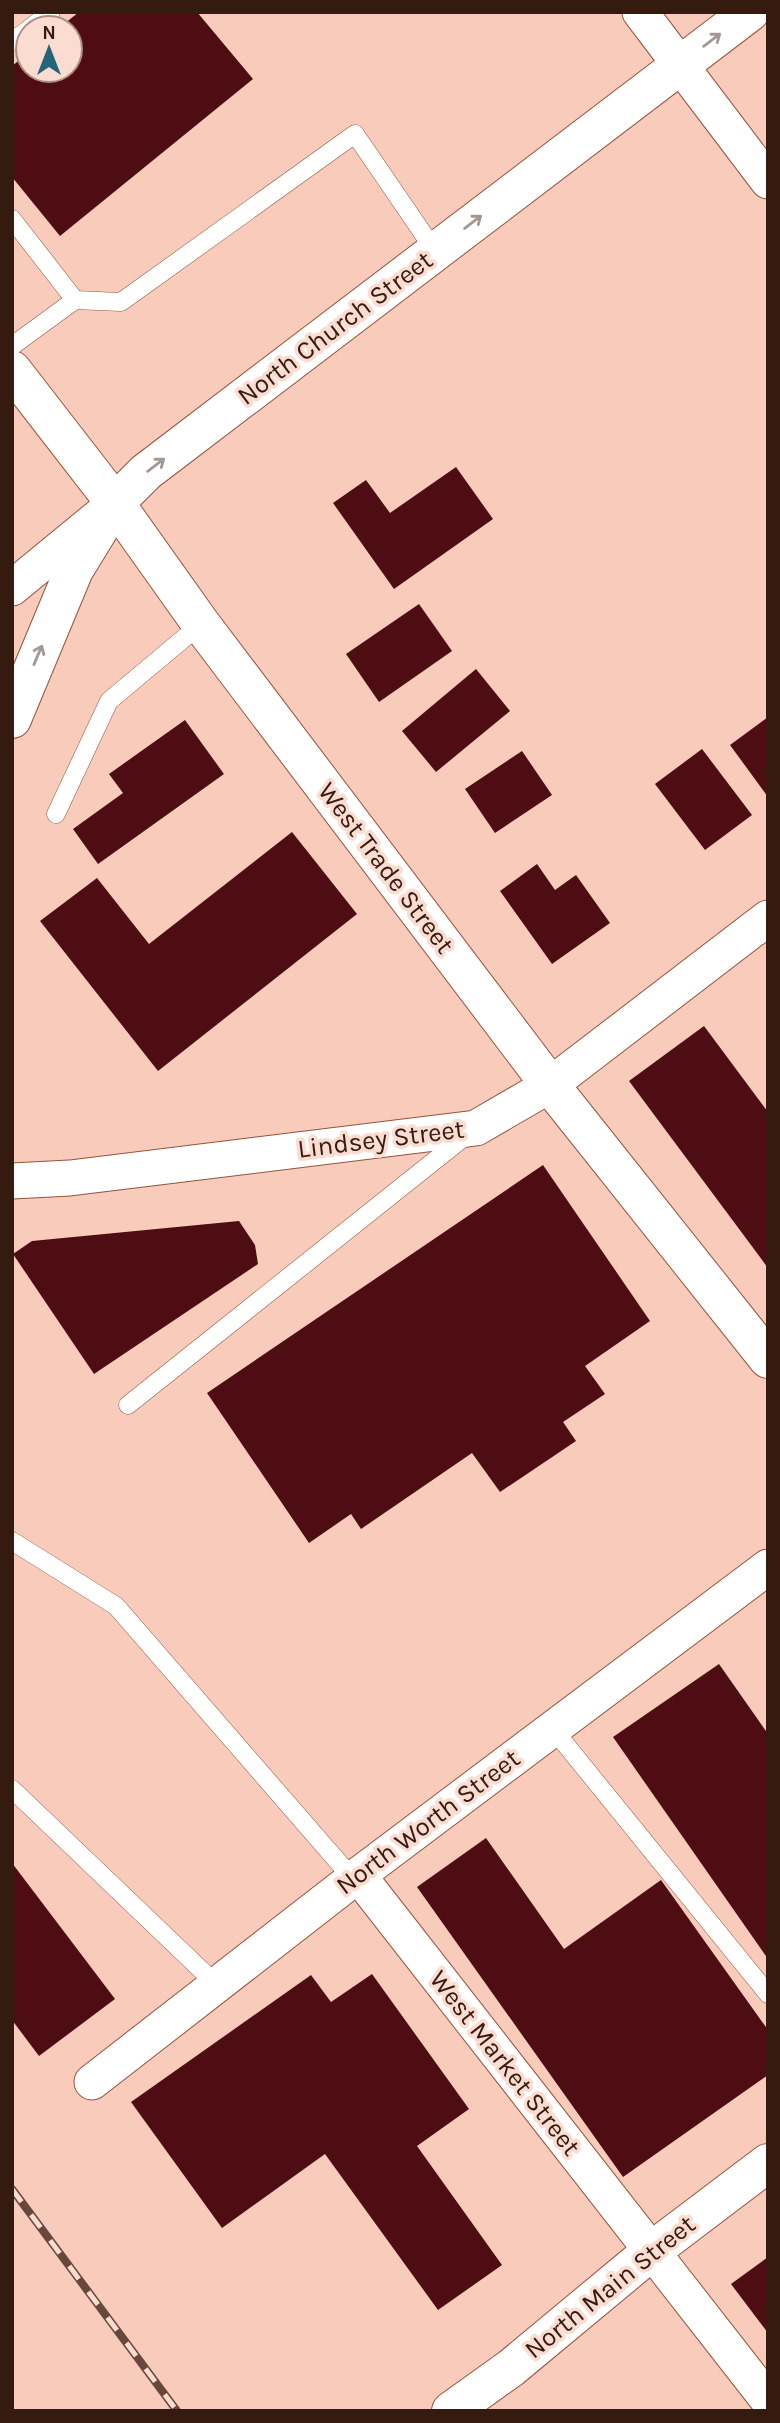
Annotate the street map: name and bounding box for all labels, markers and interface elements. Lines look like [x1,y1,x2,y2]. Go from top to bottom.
north arrow [14,14,84,84]
text: N [42,22,56,44]
one-way arrow [703,33,722,48]
one-way arrow [463,215,481,230]
street label: North Church Street [231,244,439,412]
one-way arrow [146,457,165,472]
one-way arrow [32,645,45,667]
street label: West Trade Street [311,776,461,960]
street label: Lindsey Street [296,1113,466,1165]
street label: North Worth Street [330,1743,526,1901]
street label: West Market Street [423,1964,587,2162]
street label: North Main Street [519,2209,702,2365]

